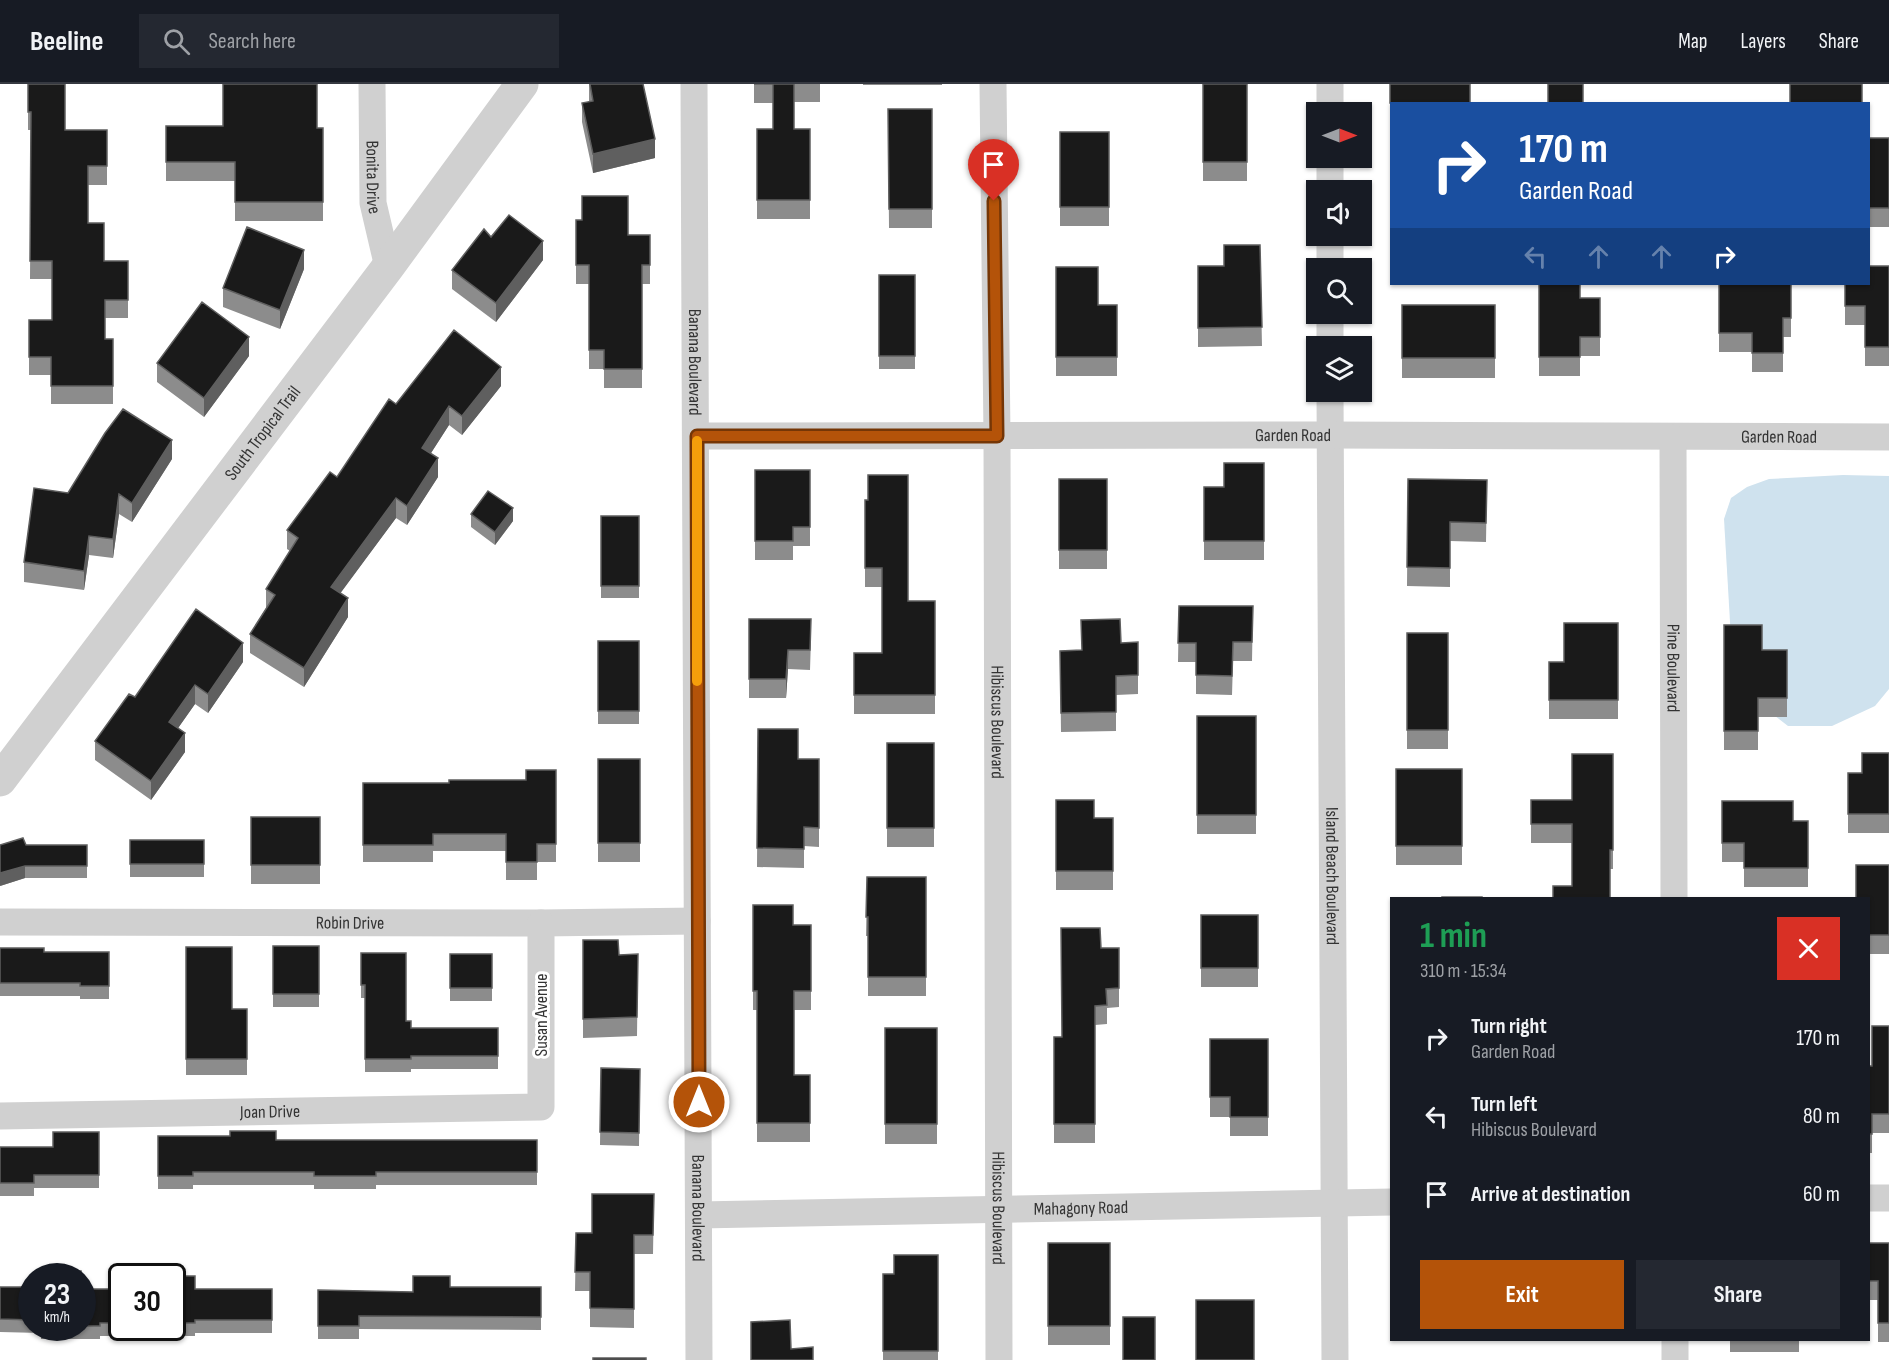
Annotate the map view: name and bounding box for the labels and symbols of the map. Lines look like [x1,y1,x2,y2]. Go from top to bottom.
north arrow [1306,102,1372,168]
pin [968,139,1019,201]
street label: Bonita Drive [361,140,385,216]
street label: Banana Boulevard [684,309,705,415]
street label: South Tropical Trail [220,382,305,485]
street label: Garden Road [1255,425,1331,446]
street label: Garden Road [1741,426,1817,448]
street label: Pine Boulevard [1662,624,1684,712]
street label: Hibiscus Boulevard [986,665,1008,779]
street label: Island Beach Boulevard [1321,807,1343,945]
street label: Robin Drive [316,913,384,934]
street label: Susan Avenue [531,973,552,1057]
position arrow [667,1070,731,1134]
street label: Joan Drive [239,1101,300,1123]
street label: Hibiscus Boulevard [988,1151,1009,1265]
street label: Banana Boulevard [687,1155,709,1261]
street label: Mahagony Road [1034,1197,1128,1220]
speed limit sign: 30 [108,1263,186,1341]

